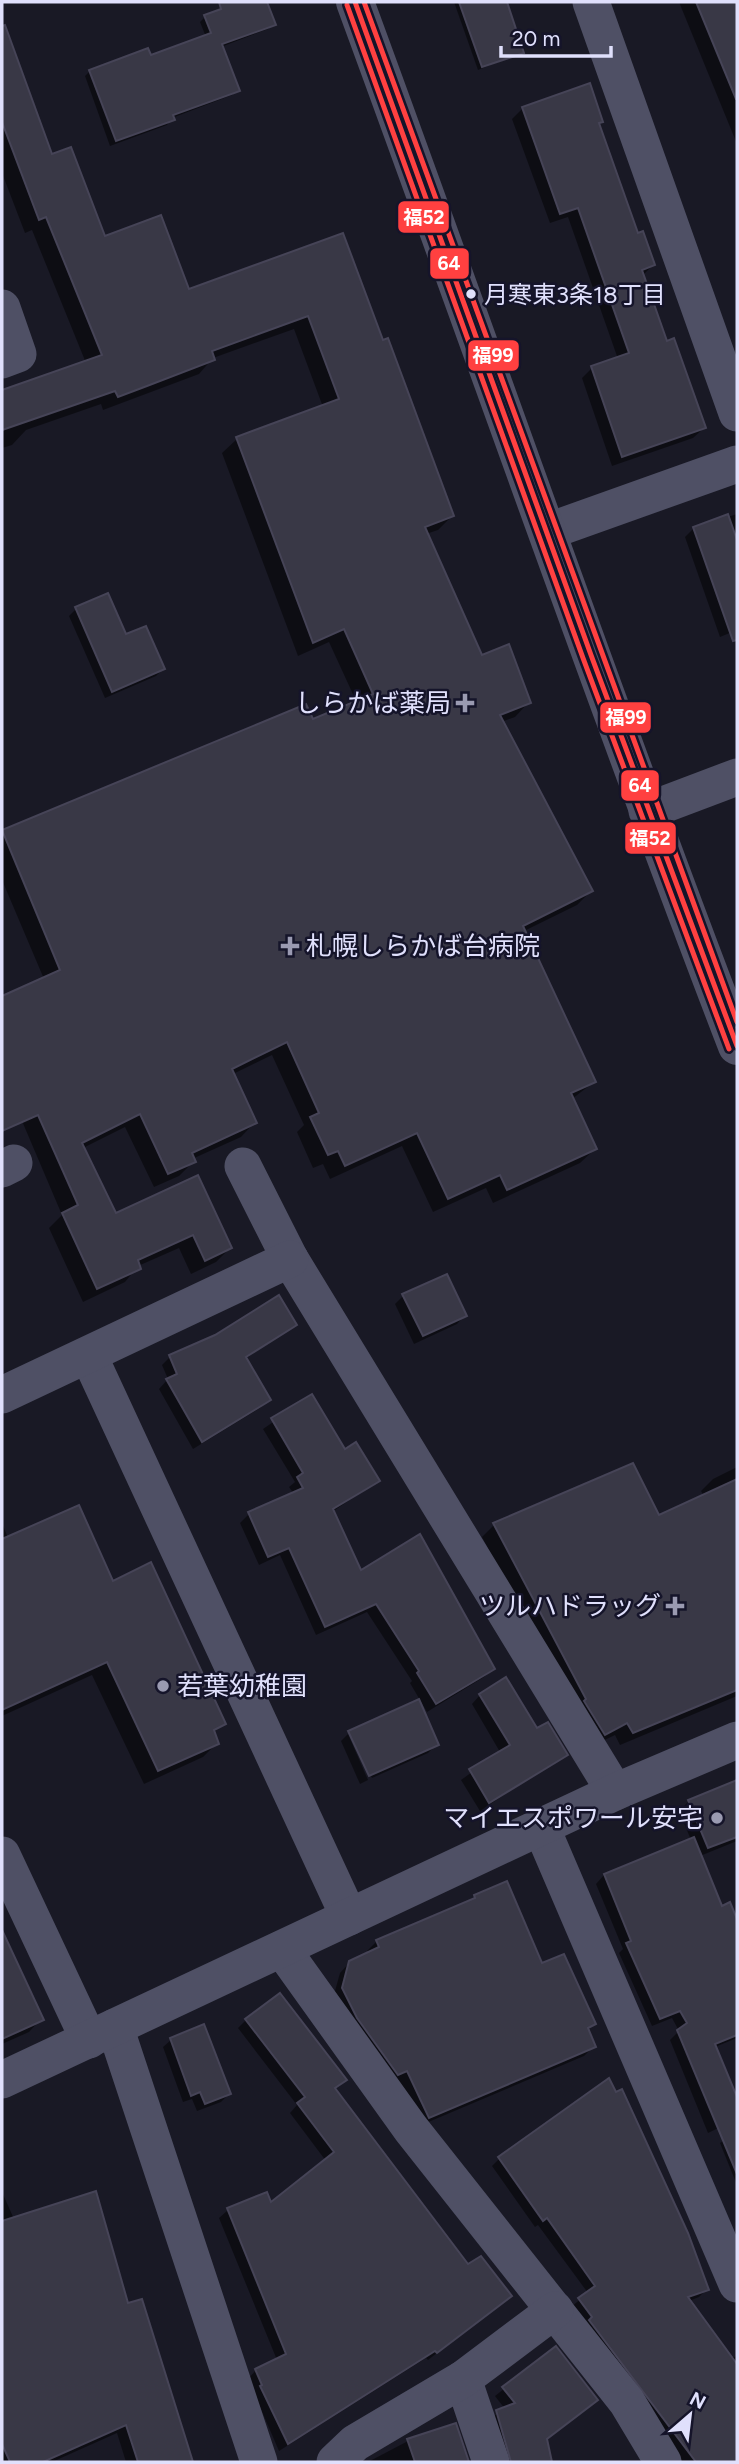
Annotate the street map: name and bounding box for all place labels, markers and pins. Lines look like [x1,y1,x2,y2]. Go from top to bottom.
place label: 月寒東3条18丁目 [484,280,666,309]
marker: 月寒東3条18丁目 [464,287,478,301]
place label: しらかば薬局 [295,687,451,719]
marker: しらかば薬局 [457,695,473,711]
place label: 札幌しらかば台病院 [306,930,540,962]
marker: 札幌しらかば台病院 [280,936,300,956]
place label: ツルハドラッグ [479,1590,661,1622]
marker: ツルハドラッグ [667,1598,683,1614]
place label: 若葉幼稚園 [177,1670,307,1702]
marker: 若葉幼稚園 [155,1678,171,1694]
place label: マイエスポワール安宅 [443,1802,703,1834]
marker: マイエスポワール安宅 [709,1810,725,1826]

